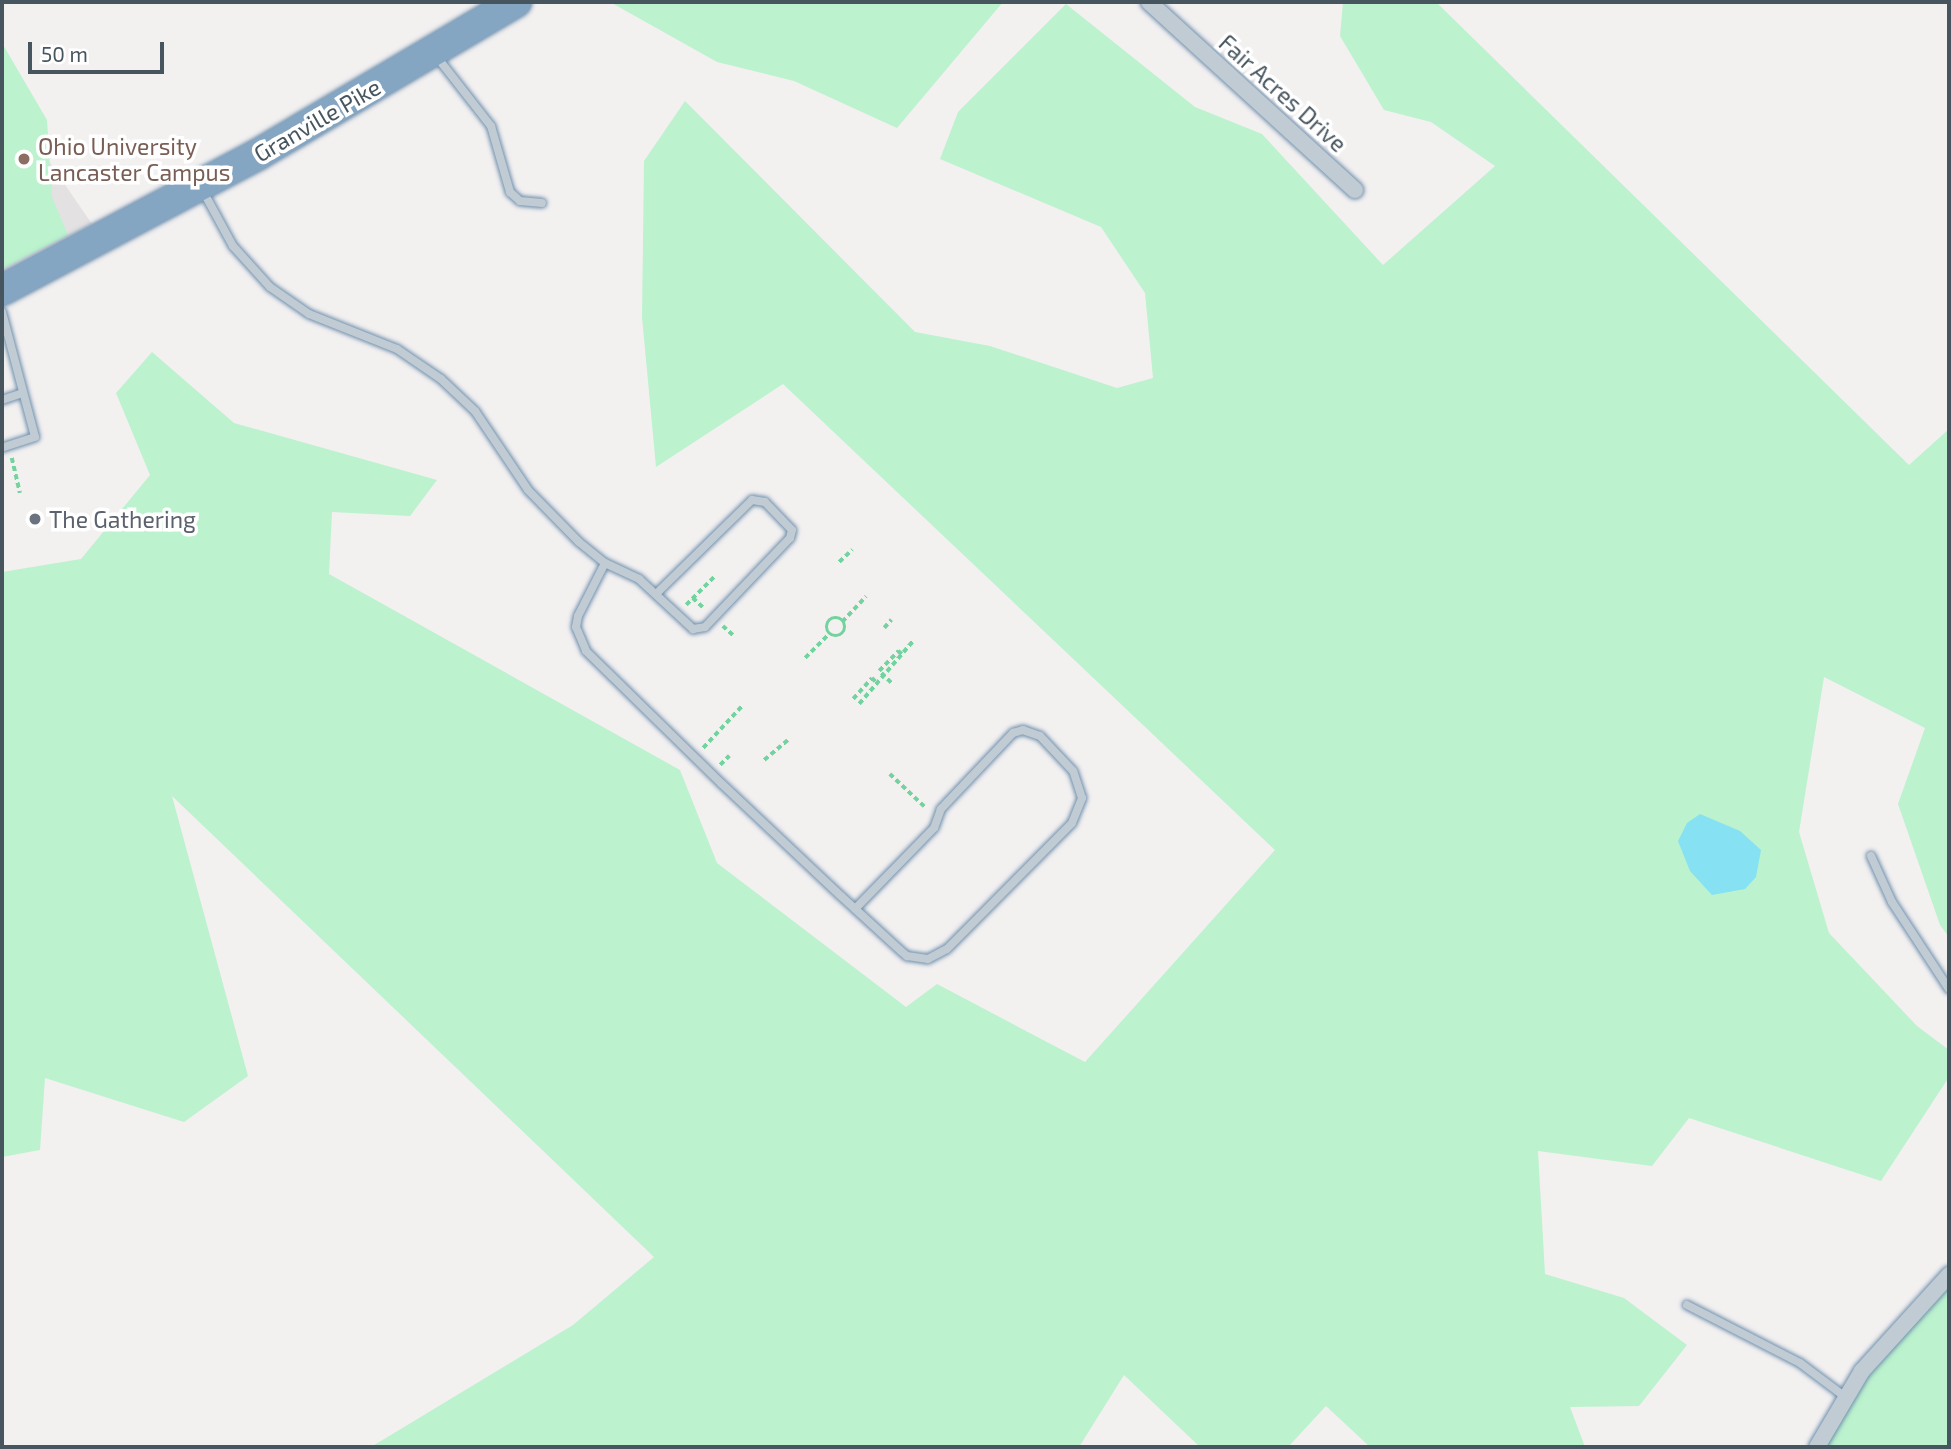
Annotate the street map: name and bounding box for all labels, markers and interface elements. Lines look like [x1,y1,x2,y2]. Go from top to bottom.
scale bar [32,28,168,72]
street label: Fair Acres Drive [1213,28,1353,158]
text: 50 m [41,41,88,66]
street label: Granville Pike [249,73,385,167]
place label: Ohio University Lancaster Campus [38,132,231,186]
marker: Ohio University Lancaster Campus [16,151,32,167]
place label: The Gathering [49,505,196,533]
marker: The Gathering [27,511,43,527]

